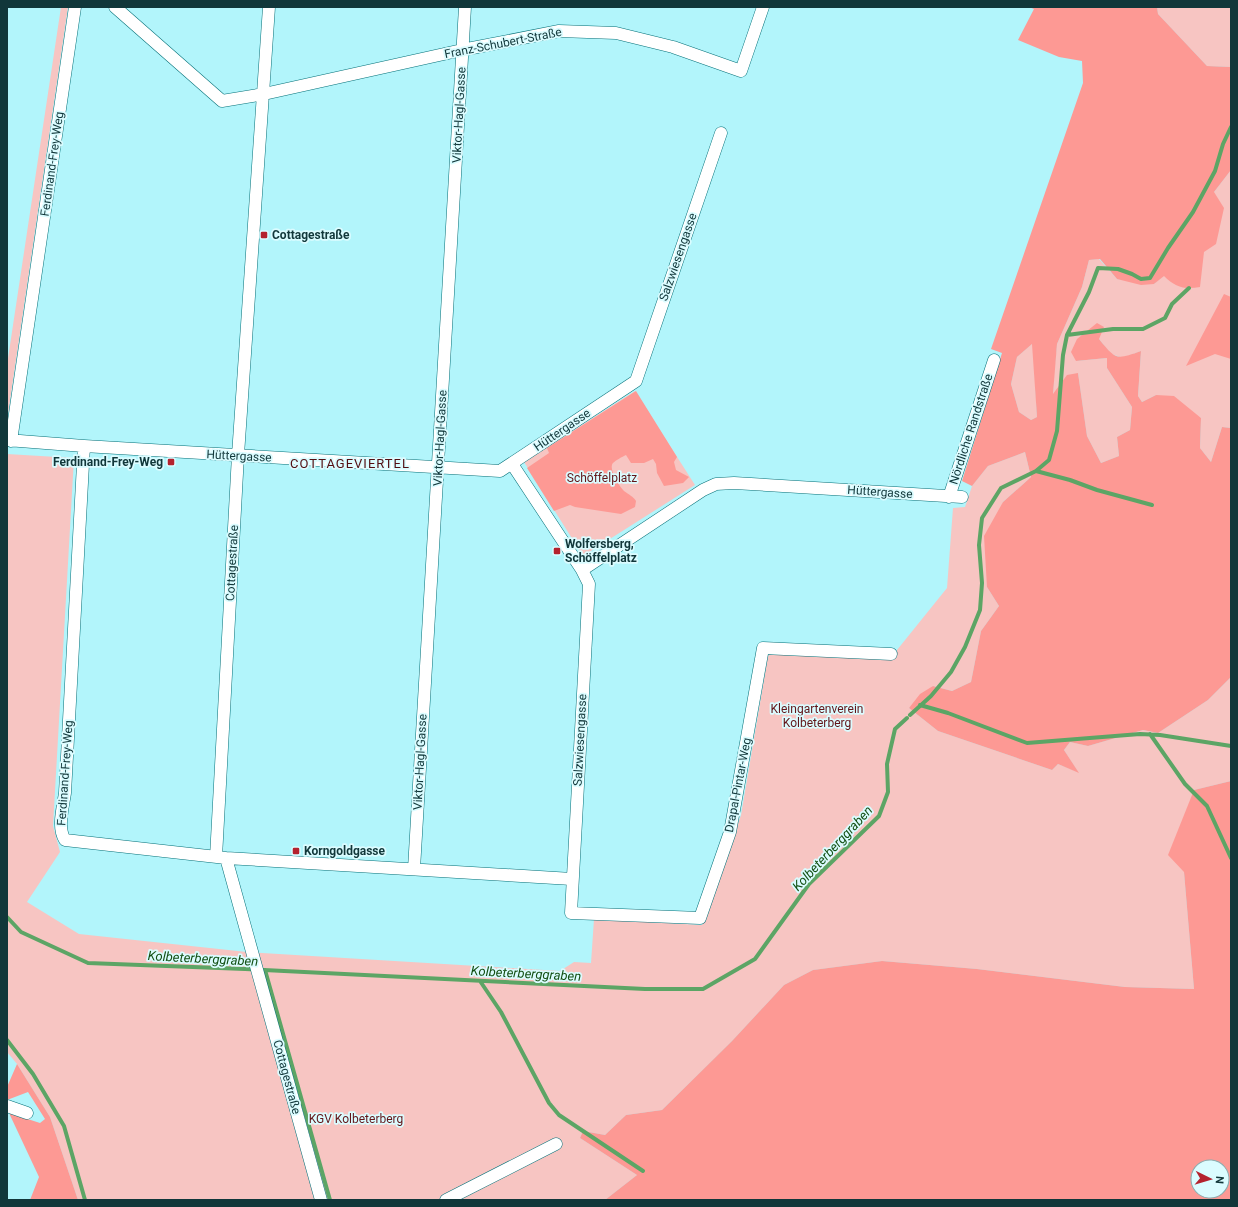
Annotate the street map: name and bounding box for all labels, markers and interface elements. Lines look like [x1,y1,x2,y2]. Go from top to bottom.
street label: Franz-Schubert-Straße [443,25,563,61]
street label: Viktor-Hagl-Gasse [449,67,469,163]
street label: Ferdinand-Frey-Weg [38,111,66,217]
street label: Salzwiesengasse [656,211,700,303]
place label: Cottagestraße [272,228,350,242]
marker: Cottagestraße [259,230,269,240]
street label: Nördliche Randstraße [946,372,996,486]
street label: Viktor-Hagl-Gasse [430,390,450,486]
street label: Hüttergasse [531,406,593,454]
street label: Hüttergasse [206,447,272,465]
place label: Ferdinand-Frey-Weg [53,455,163,469]
district label: COTTAGEVIERTEL [290,456,410,471]
marker: Ferdinand-Frey-Weg [166,457,176,467]
park label: Schöffelplatz [567,471,637,485]
street label: Hüttergasse [847,483,913,501]
street label: Cottagestraße [223,525,241,601]
place label: Wolfersberg, Schöffelplatz [565,537,637,565]
marker: Wolfersberg, Schöffelplatz [552,546,562,556]
street label: Salzwiesengasse [571,694,589,786]
park label: Kleingartenverein Kolbeterberg [771,702,863,730]
street label: Viktor-Hagl-Gasse [410,714,430,810]
street label: Ferdinand-Frey-Weg [54,720,76,826]
street label: Drapal-Pintar-Weg [722,736,754,834]
water label: Kolbeterberggraben [789,803,876,894]
place label: Korngoldgasse [304,844,386,858]
marker: Korngoldgasse [291,846,301,856]
water label: Kolbeterberggraben [147,948,259,969]
water label: Kolbeterberggraben [470,963,582,984]
street label: Cottagestraße [270,1038,304,1116]
park label: KGV Kolbeterberg [309,1112,403,1126]
north arrow [1190,1159,1230,1199]
text: N [1213,1175,1226,1184]

